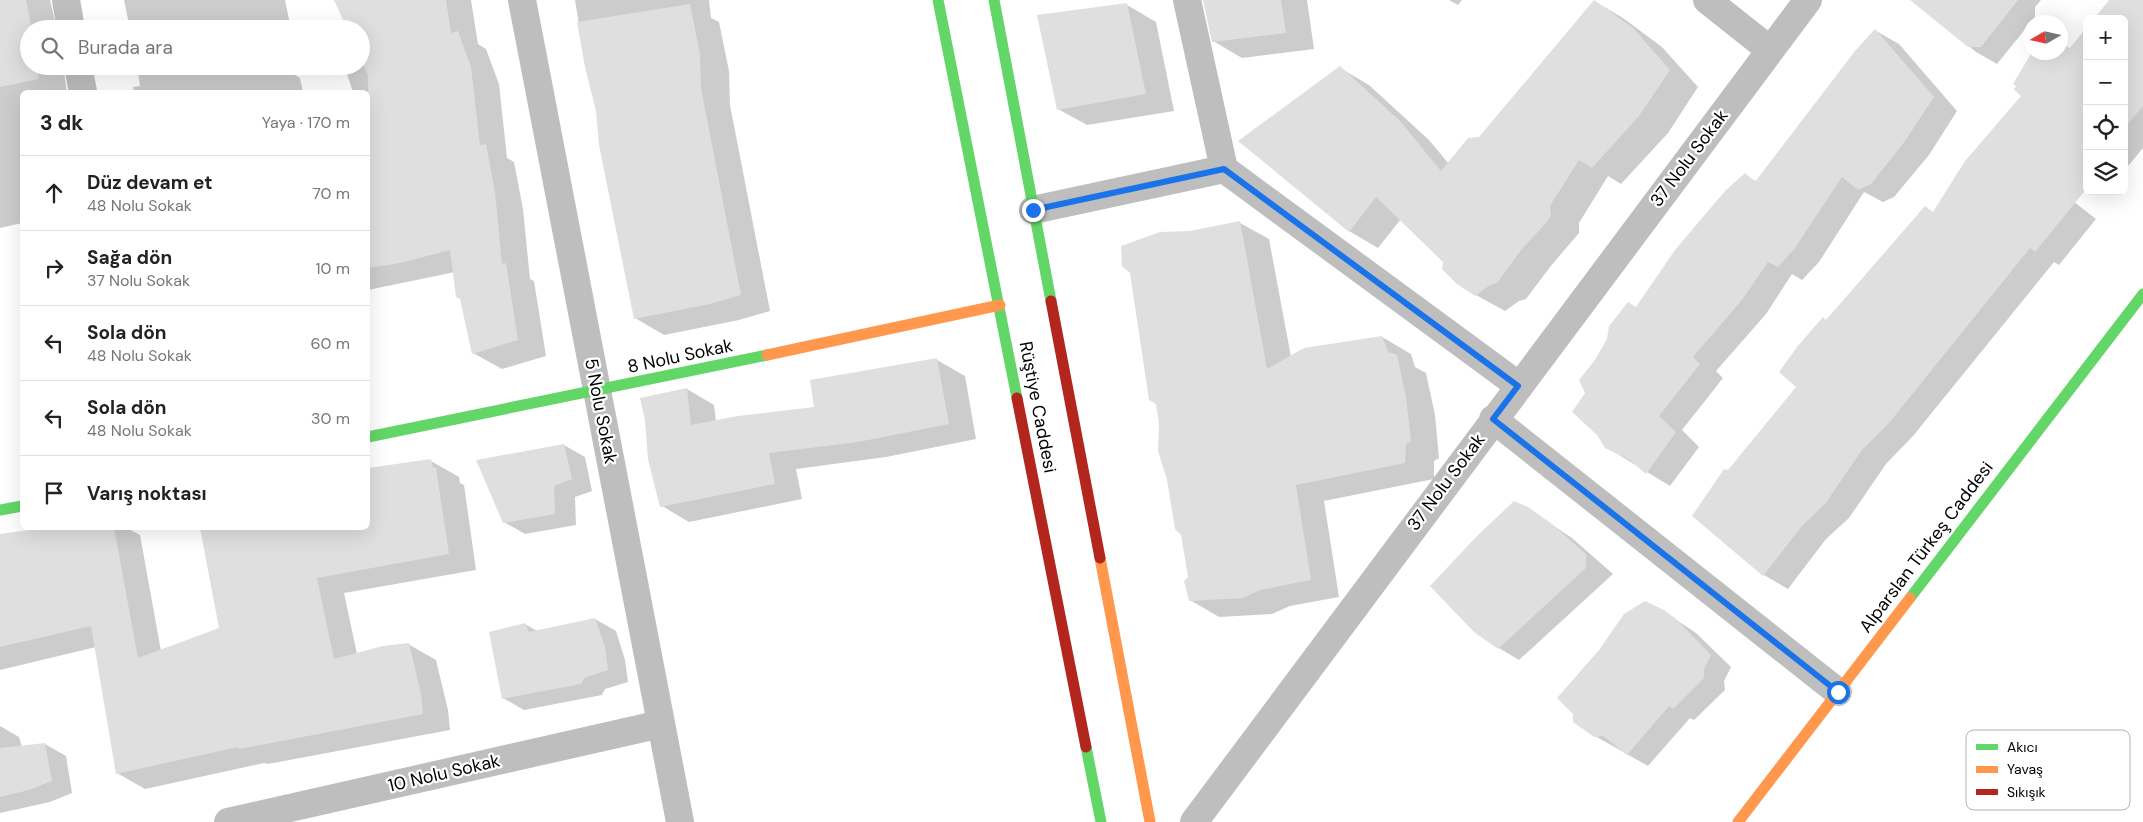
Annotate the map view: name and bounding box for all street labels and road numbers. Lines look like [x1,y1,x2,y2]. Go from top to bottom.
street label: 37 Nolu Sokak [1645,104,1733,212]
street label: 8 Nolu Sokak [625,333,735,379]
street label: Rüştiye Caddesi [1013,339,1063,475]
street label: 5 Nolu Sokak [579,356,623,466]
street label: 37 Nolu Sokak [1402,428,1490,536]
street label: Alparslan Türkeş Caddesi [1854,456,1998,638]
street label: 10 Nolu Sokak [386,748,502,798]

